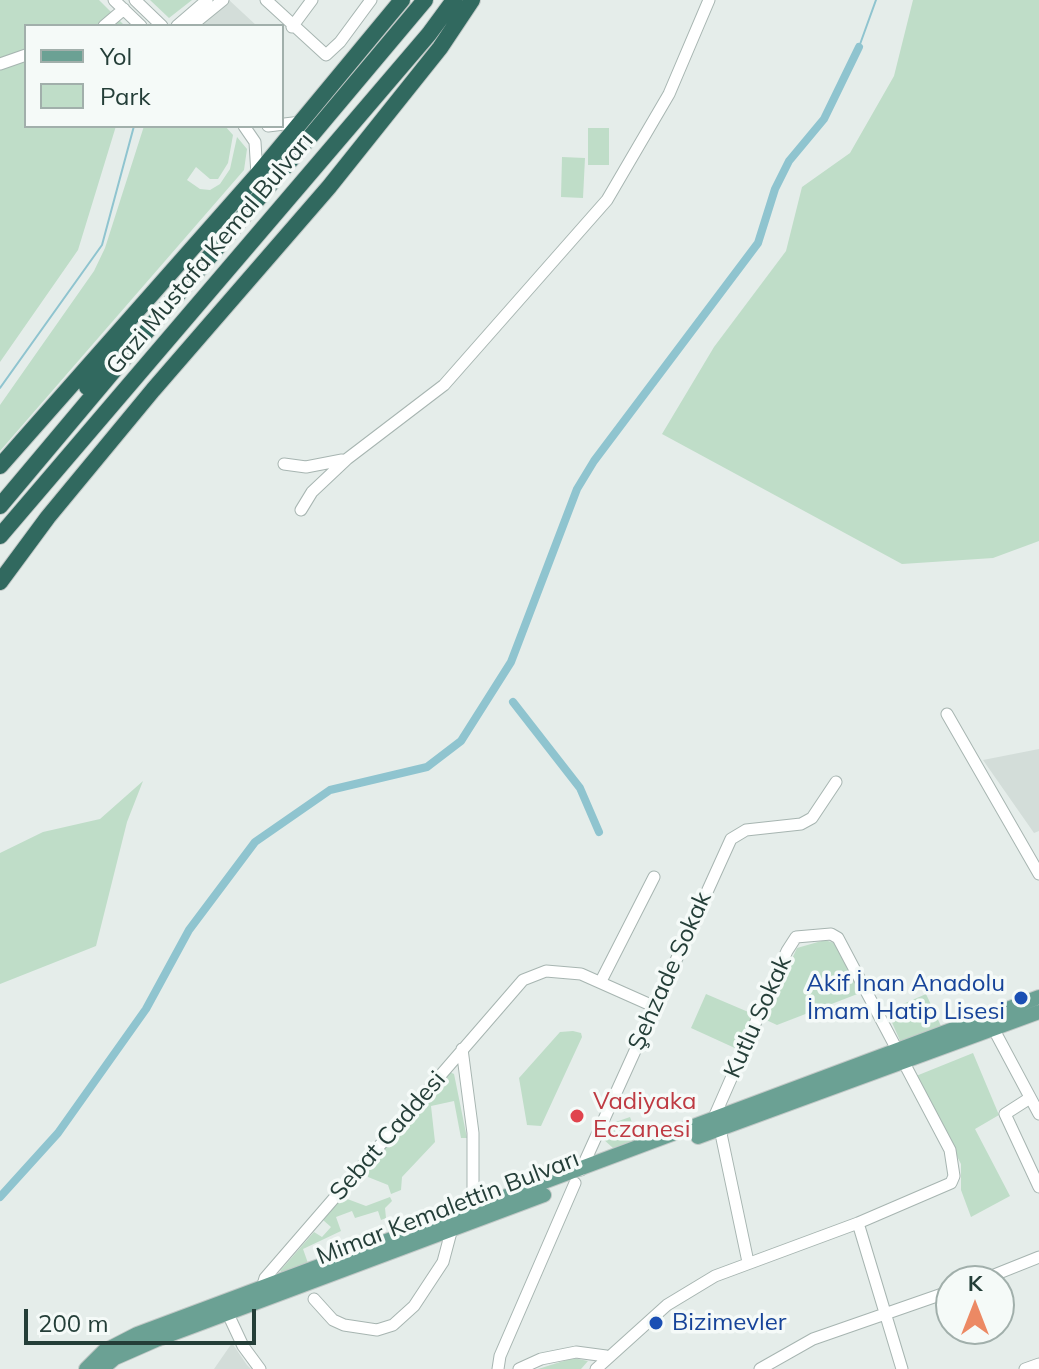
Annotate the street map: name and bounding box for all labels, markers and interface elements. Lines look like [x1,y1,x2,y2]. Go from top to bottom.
legend [24,24,284,128]
text: Yol [100,41,132,71]
text: Park [100,81,151,111]
street label: Gazi Mustafa Kemal Bulvarı [100,127,320,381]
street label: Şehzade Sokak [622,887,718,1055]
street label: Kutlu Sokak [718,951,798,1083]
place label: Akif İnan Anadolu İmam Hatip Lisesi [806,970,1005,1026]
marker: Akif İnan Anadolu İmam Hatip Lisesi [1012,989,1030,1007]
street label: Sebat Caddesi [324,1066,452,1206]
place label: Vadiyaka Eczanesi [593,1088,696,1144]
marker: Vadiyaka Eczanesi [568,1107,586,1125]
street label: Mimar Kemalettin Bulvarı [313,1145,583,1271]
north arrow [935,1265,1015,1345]
text: K [968,1269,982,1297]
scale bar [28,1293,260,1343]
text: 200 m [38,1308,109,1338]
place label: Bizimevler [672,1309,786,1337]
marker: Bizimevler [647,1314,665,1332]

